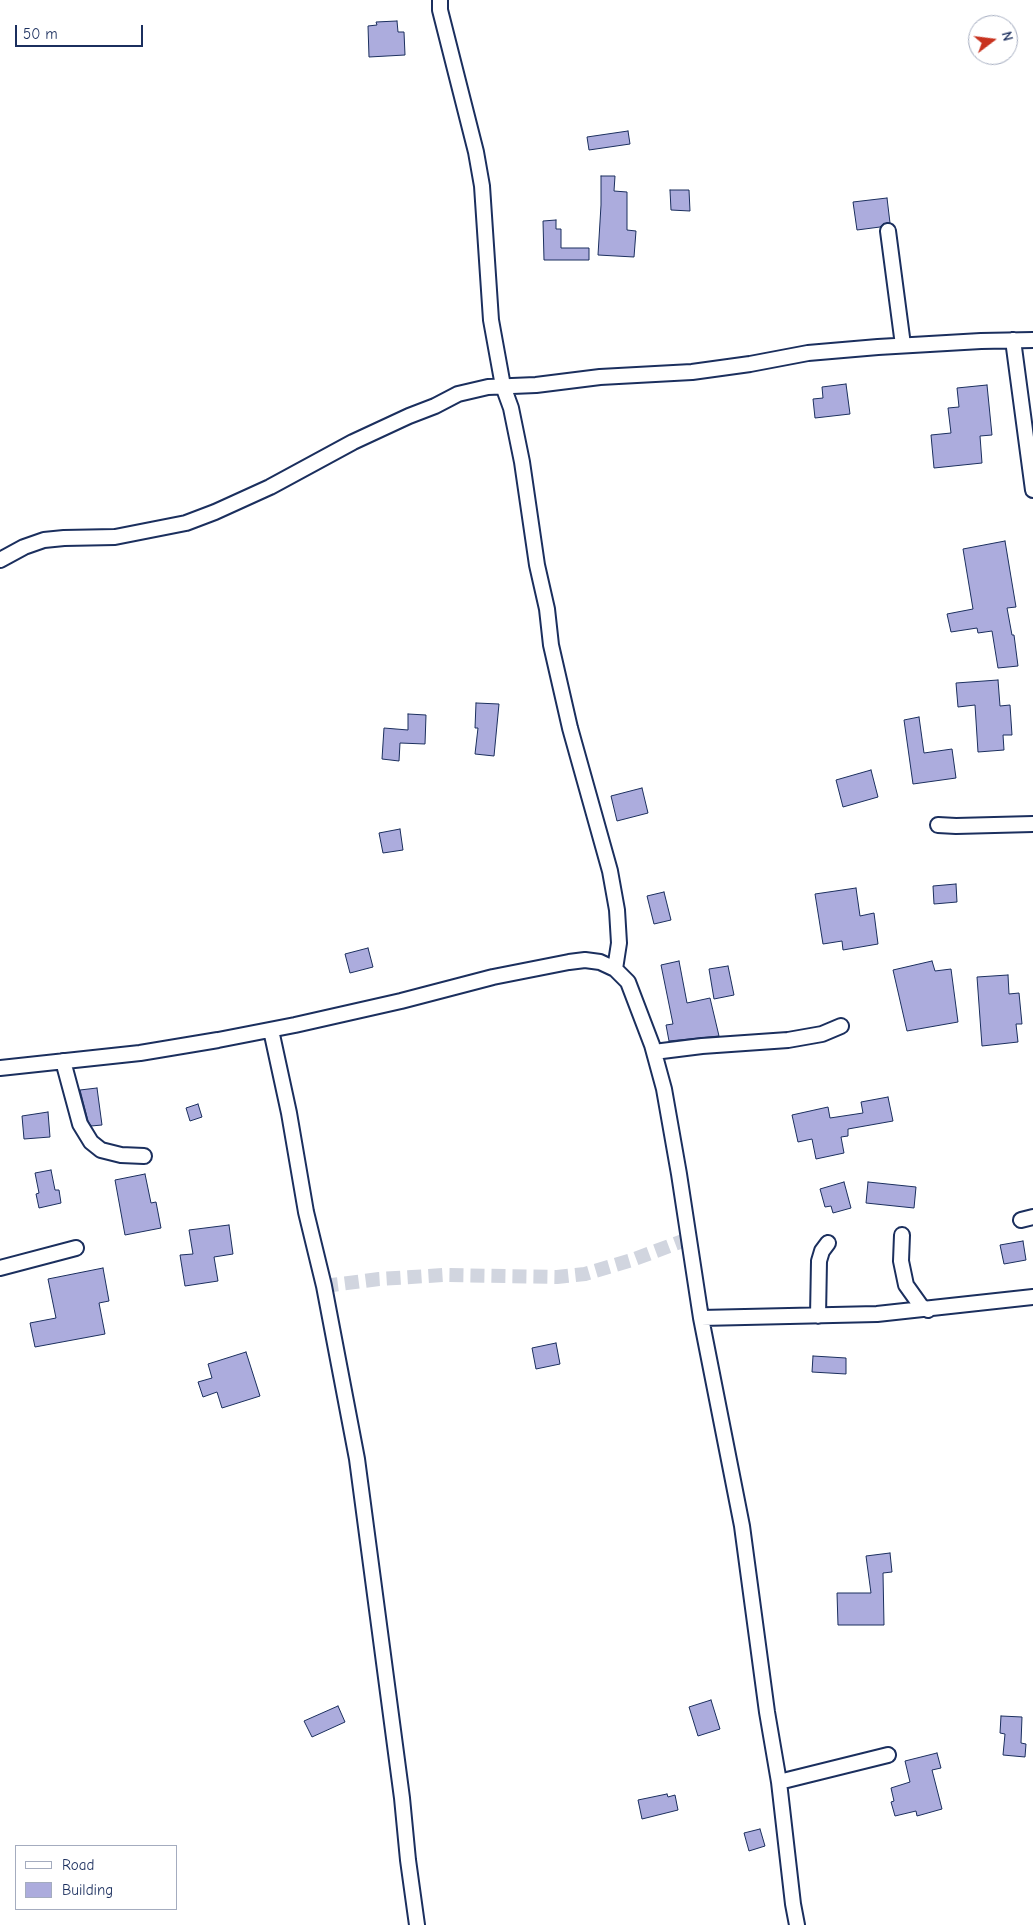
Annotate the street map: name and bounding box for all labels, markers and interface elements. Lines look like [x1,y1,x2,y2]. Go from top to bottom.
scale bar [18,15,145,47]
north arrow [968,15,1018,65]
text: 50 m [23,25,58,43]
text: N [998,30,1016,43]
legend [15,1845,178,1910]
text: Road [62,1856,94,1874]
text: Building [62,1881,113,1899]

